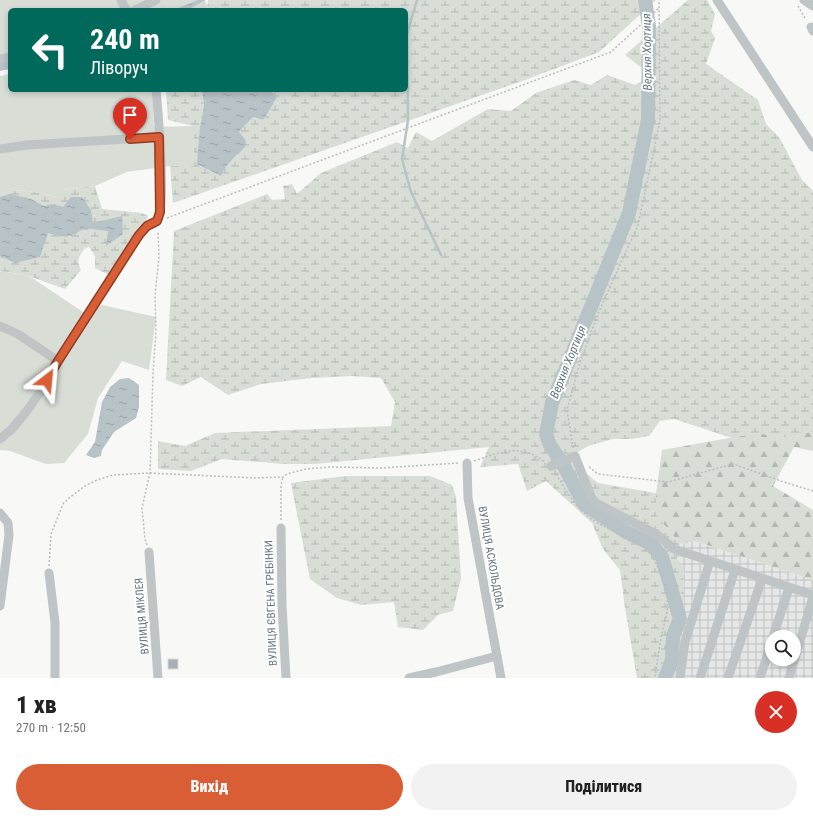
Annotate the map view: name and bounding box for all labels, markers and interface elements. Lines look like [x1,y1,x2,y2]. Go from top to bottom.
water label: Верхня Хортиця [639,13,655,91]
text: 240 m [90,23,160,56]
icon: left [24,24,76,76]
text: Ліворуч [90,57,148,78]
pin [113,98,147,139]
icon: arrive [119,104,141,126]
water label: Верхня Хортиця [547,323,589,400]
position arrow [26,359,68,401]
street label: ВУЛИЦЯ АСКОЛЬДОВА [475,505,507,611]
street label: ВУЛИЦЯ ЄВГЕНА ГРЕБІНКИ [262,540,280,666]
street label: ВУЛИЦЯ МІКЛЕЯ [132,577,152,655]
map controls [765,630,801,666]
button: search [765,630,801,666]
text: 1 хв [16,691,57,719]
button: close [755,691,797,733]
text: 270 m · 12:50 [16,720,86,735]
button: Вихід [16,764,403,810]
button: Поділитися [411,764,797,810]

